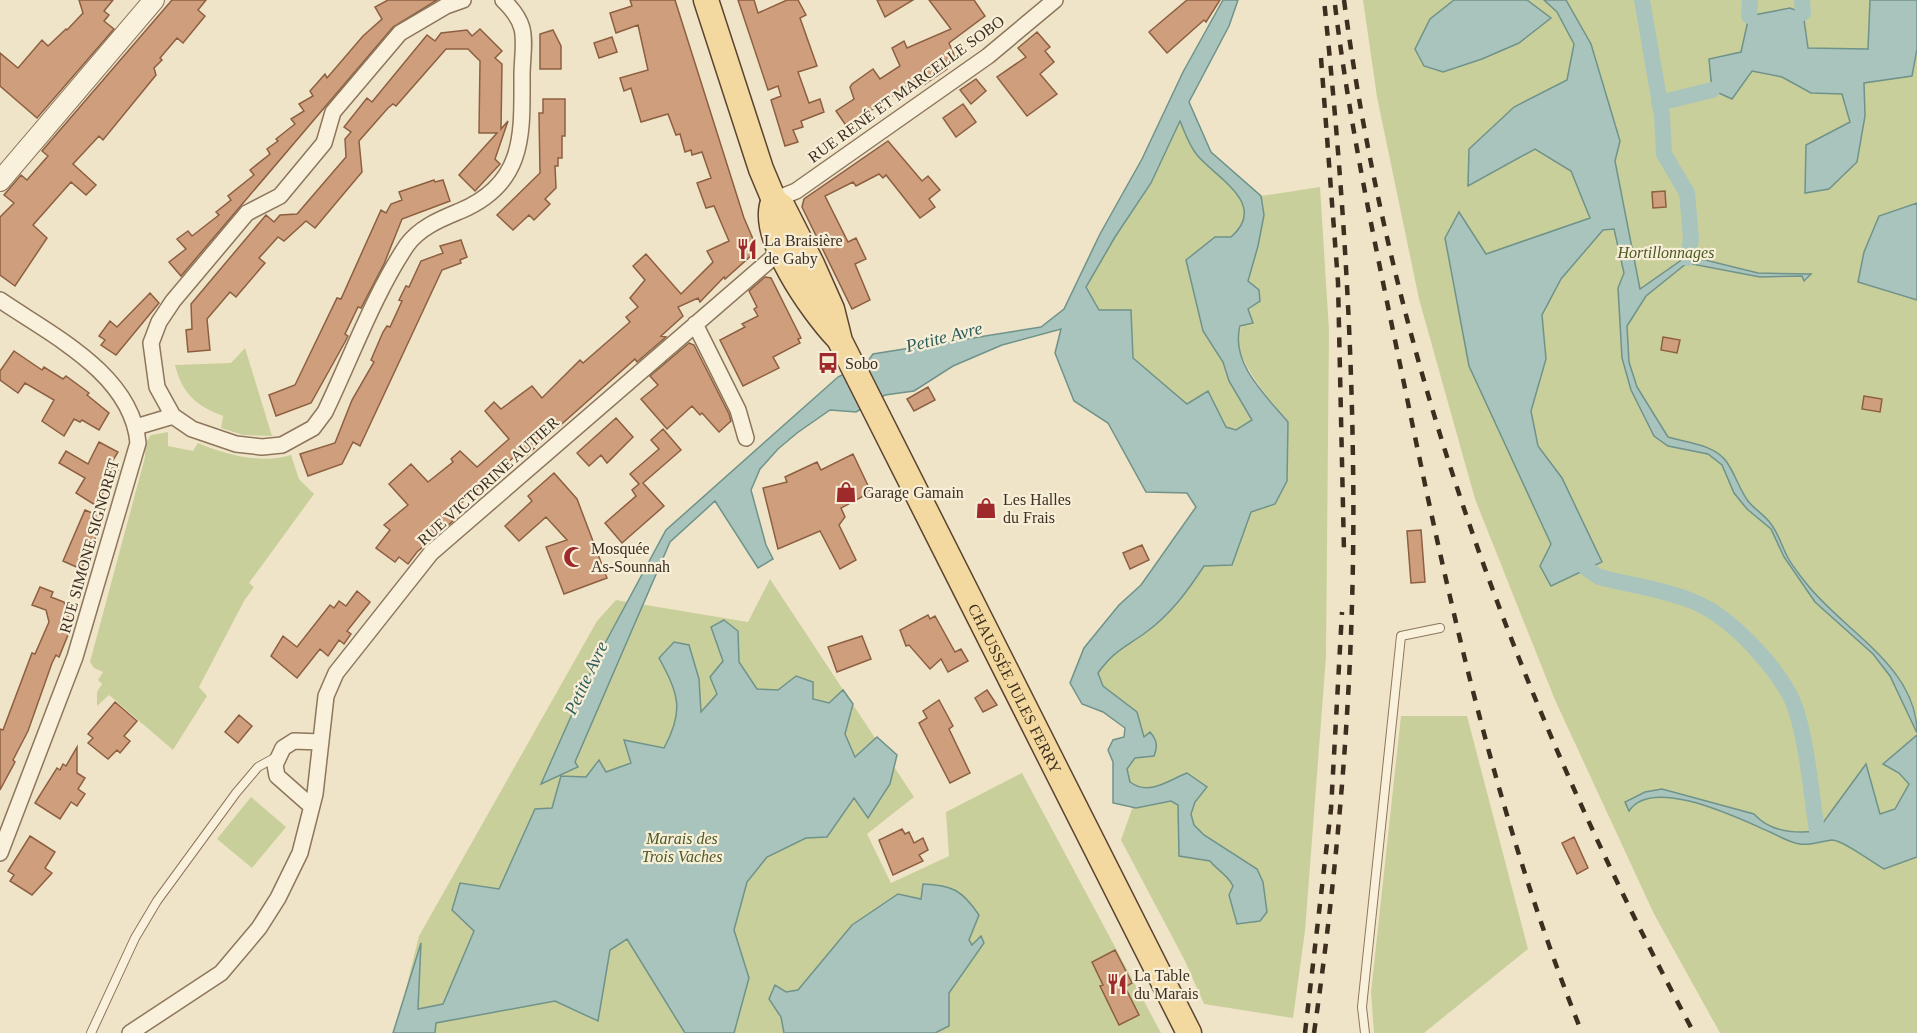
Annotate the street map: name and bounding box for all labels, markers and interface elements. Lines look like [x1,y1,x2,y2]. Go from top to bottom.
street label: RUE RENÉ ET MARCELLE SOBO [804,11,1007,166]
place label: La Braisière de Gaby [764,232,843,268]
restaurant icon: La Braisière de Gaby [735,237,759,261]
park label: Hortillonnages [1617,244,1714,262]
water label: Petite Avre [903,318,984,356]
bus stop icon: Sobo [816,351,840,375]
place label: Sobo [845,355,878,372]
street label: RUE VICTORINE AUTIER [414,413,562,549]
street label: RUE SIMONE SIGNORET [56,457,122,635]
shop icon: Garage Gamain [834,480,858,504]
place label: Garage Gamain [863,484,964,502]
place label: Les Halles du Frais [1003,491,1071,526]
shop icon: Les Halles du Frais [974,496,998,520]
place label: Mosquée As-Sounnah [591,540,670,575]
mosque icon: Mosquée As-Sounnah [562,545,586,569]
street label: CHAUSSÉE JULES FERRY [965,601,1065,776]
water label: Petite Avre [560,638,612,719]
park label: Marais des Trois Vaches [642,830,722,865]
place label: La Table du Marais [1134,967,1198,1002]
restaurant icon: La Table du Marais [1105,972,1129,996]

